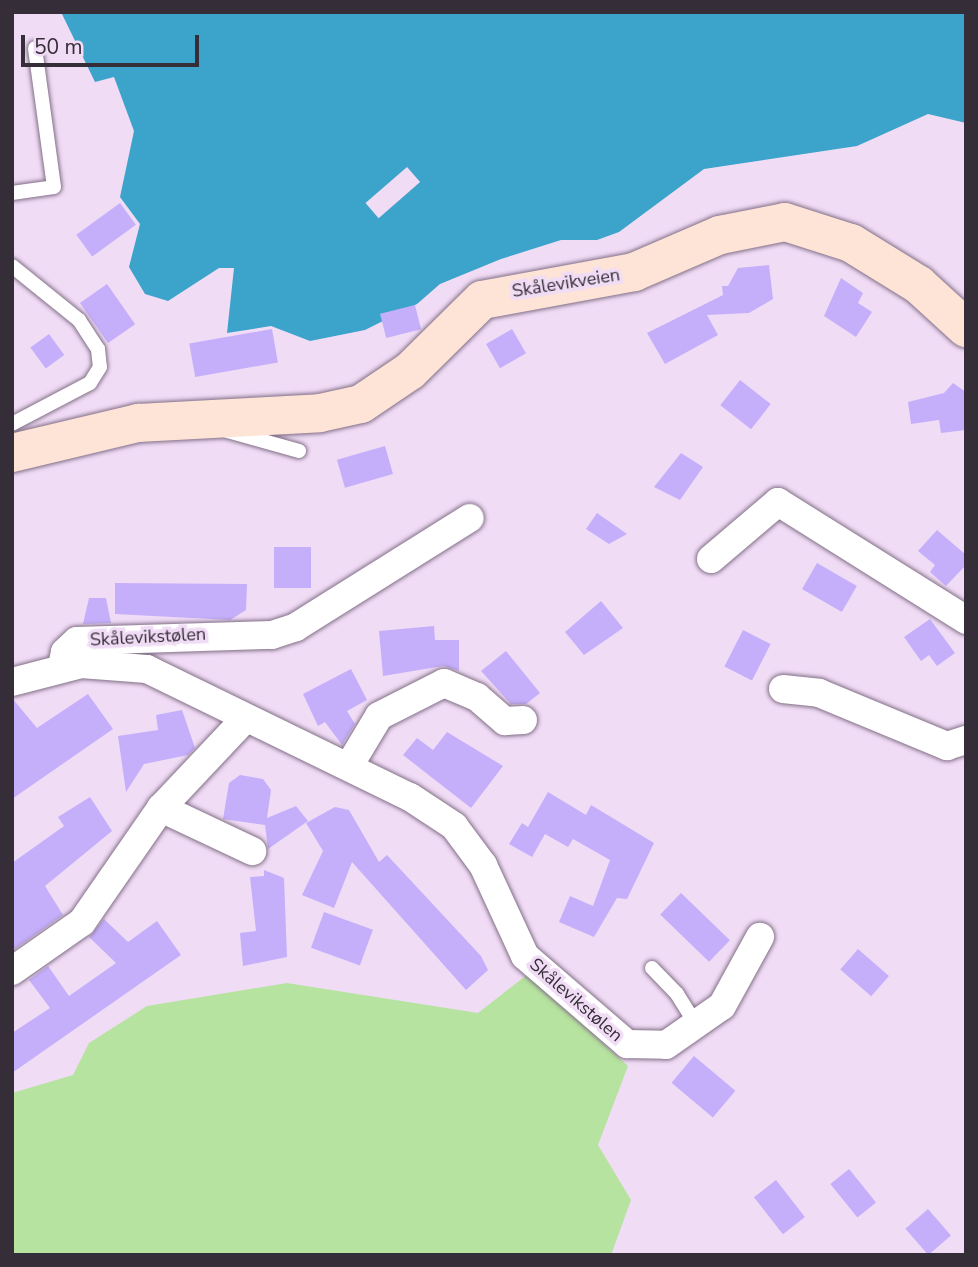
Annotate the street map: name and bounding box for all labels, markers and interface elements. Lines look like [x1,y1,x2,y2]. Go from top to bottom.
scale bar [24,21,203,65]
text: 50 m [34,33,83,61]
street label: Skålevikveien [510,264,622,302]
street label: Skålevikstølen [89,623,207,651]
street label: Skålevikstølen [525,954,627,1046]

